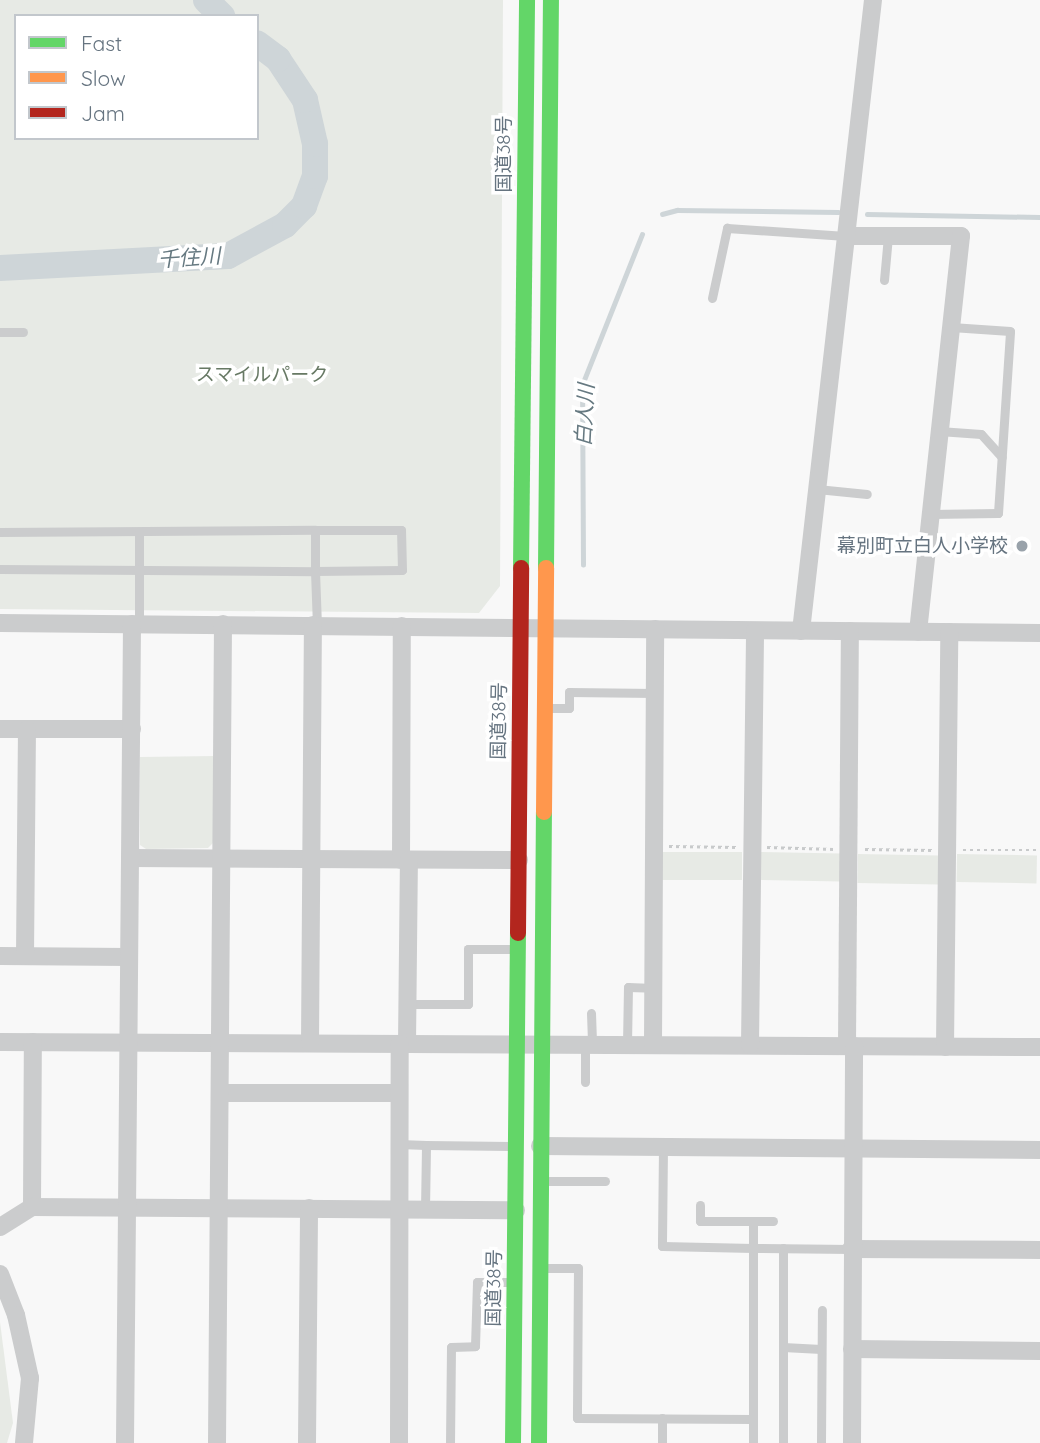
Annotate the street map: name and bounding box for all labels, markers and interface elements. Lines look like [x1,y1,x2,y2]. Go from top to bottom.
legend [14,14,259,140]
text: Fast [81,30,122,56]
text: Slow [81,65,126,91]
text: Jam [81,100,125,126]
street label: 国道38号 [493,115,515,193]
water label: 千住川 [157,242,221,272]
park label: スマイルパーク [196,364,328,386]
water label: 白人川 [570,383,598,447]
place label: 幕別町立白人小学校 [837,535,1008,557]
marker: 幕別町立白人小学校 [1014,538,1030,554]
street label: 国道38号 [487,682,511,760]
street label: 国道38号 [482,1249,506,1327]

